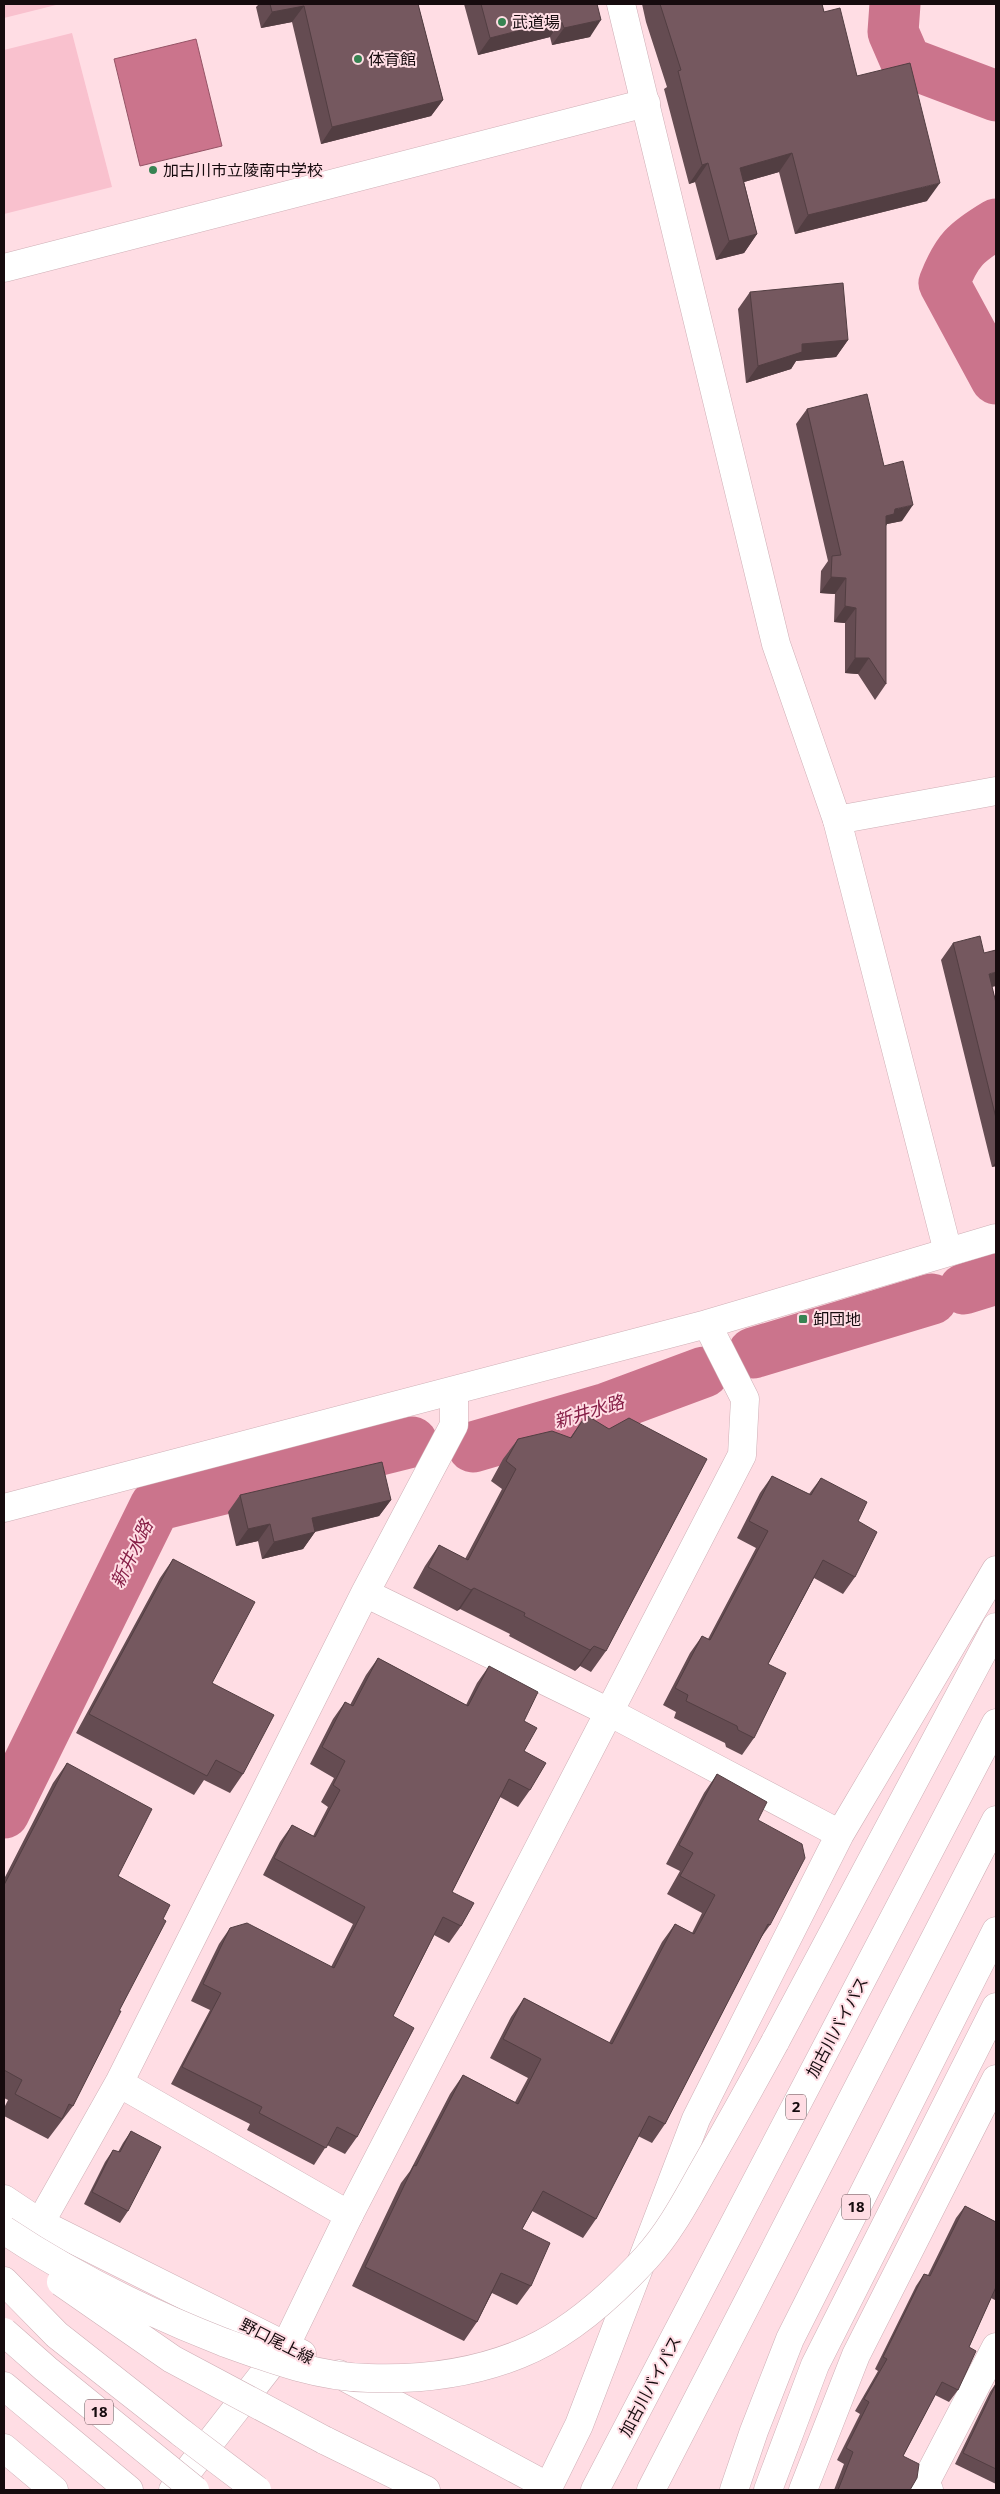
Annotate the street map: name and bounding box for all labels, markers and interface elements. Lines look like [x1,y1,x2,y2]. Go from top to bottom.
place label: 武道場 [512,11,560,33]
marker: 武道場 [496,16,508,28]
place label: 体育館 [368,48,416,70]
marker: 体育館 [352,53,364,65]
place label: 加古川市立陵南中学校 [163,159,323,181]
marker: 加古川市立陵南中学校 [147,164,159,176]
place label: 卸団地 [813,1308,861,1330]
marker: 卸団地 [797,1313,809,1325]
water label: 新井水路 [551,1388,629,1433]
water label: 新井水路 [105,1514,159,1591]
street label: 加古川バイパス [801,1973,873,2081]
road number: 2 [786,2094,806,2120]
road number: 18 [842,2194,870,2220]
street label: 野口尾上線 [236,2313,318,2369]
street label: 加古川バイパス [614,2332,686,2440]
road number: 18 [85,2400,113,2424]

